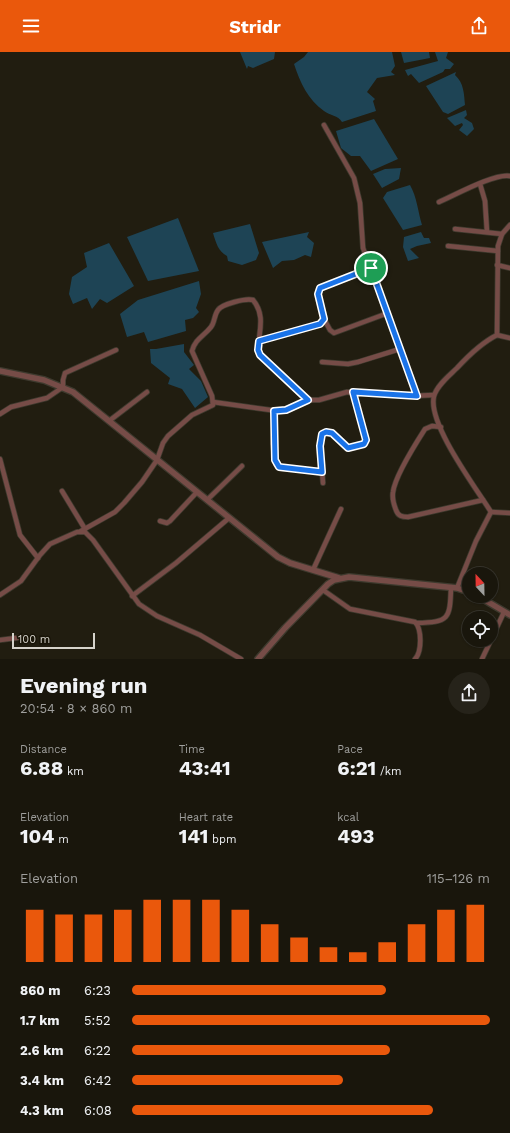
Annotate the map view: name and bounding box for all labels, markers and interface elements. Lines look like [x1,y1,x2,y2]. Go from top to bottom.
icon: menu [20,15,42,37]
icon: share [468,15,490,37]
text: Stridr [229,16,281,37]
pin [354,251,388,285]
icon: arrive [360,257,382,279]
north arrow [462,567,498,603]
map controls [462,567,498,647]
button: locate [462,611,498,647]
scale bar [12,631,95,650]
text: 100 m [18,633,50,646]
button: share [448,672,490,714]
text: Evening run [20,673,148,698]
text: 20:54 · 8 × 860 m [20,701,132,716]
text: Distance [20,743,67,756]
text: Time [179,743,205,756]
text: Pace [337,743,363,756]
text: 6.88 [20,756,63,780]
text: 43:41 [179,756,231,780]
text: 6:21 [337,756,376,780]
text: km [63,765,84,778]
text: /km [376,765,402,778]
text: Elevation [20,811,69,824]
text: Heart rate [179,811,233,824]
text: kcal [337,811,359,824]
text: 104 [20,824,54,848]
text: 141 [179,824,208,848]
text: 493 [337,824,374,848]
text: m [54,833,69,846]
text: bpm [208,833,236,846]
text: Elevation [20,871,78,886]
text: 115–126 m [427,871,490,886]
text: 860 m [20,983,60,998]
text: 6:23 [84,983,111,998]
text: 1.7 km [20,1013,60,1028]
text: 5:52 [84,1013,111,1028]
text: 2.6 km [20,1043,64,1058]
text: 6:22 [84,1043,111,1058]
text: 3.4 km [20,1073,64,1088]
text: 6:42 [84,1073,111,1088]
text: 4.3 km [20,1103,64,1118]
text: 6:08 [84,1103,112,1118]

